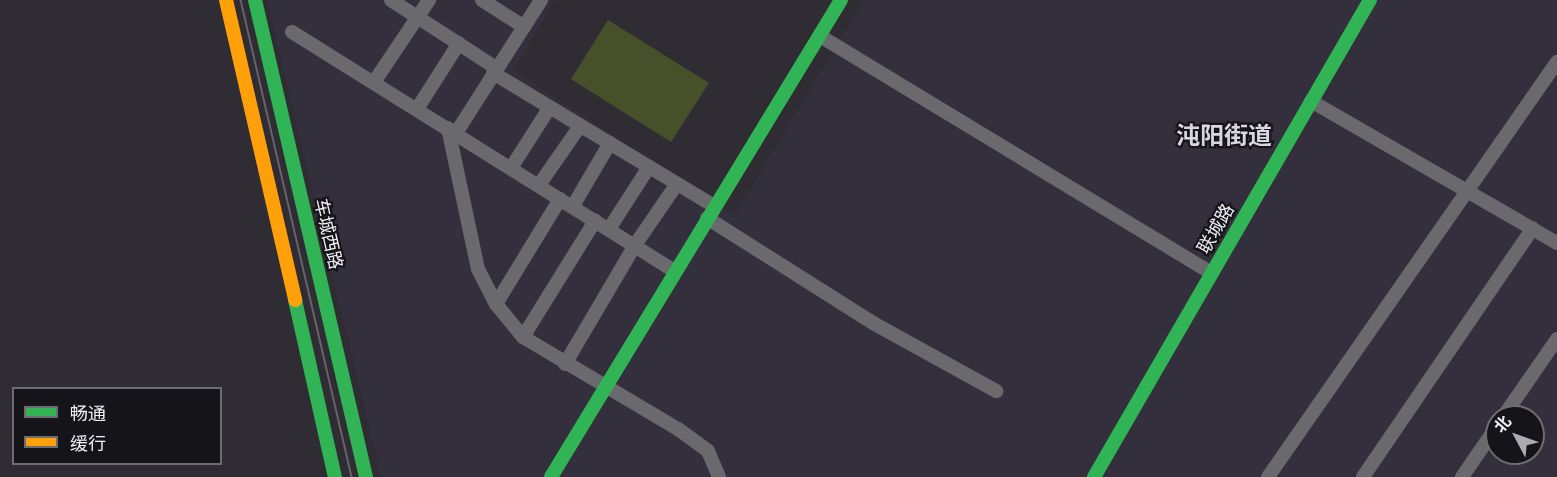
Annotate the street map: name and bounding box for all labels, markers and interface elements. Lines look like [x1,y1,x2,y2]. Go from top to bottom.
district label: 沌阳街道 [1176,123,1272,151]
street label: 车城西路 [309,196,347,272]
street label: 联城路 [1193,200,1239,258]
legend [12,387,222,465]
text: 畅通 [70,403,106,424]
north arrow [1485,405,1545,465]
text: 北 [1490,412,1515,436]
text: 缓行 [70,433,106,454]

